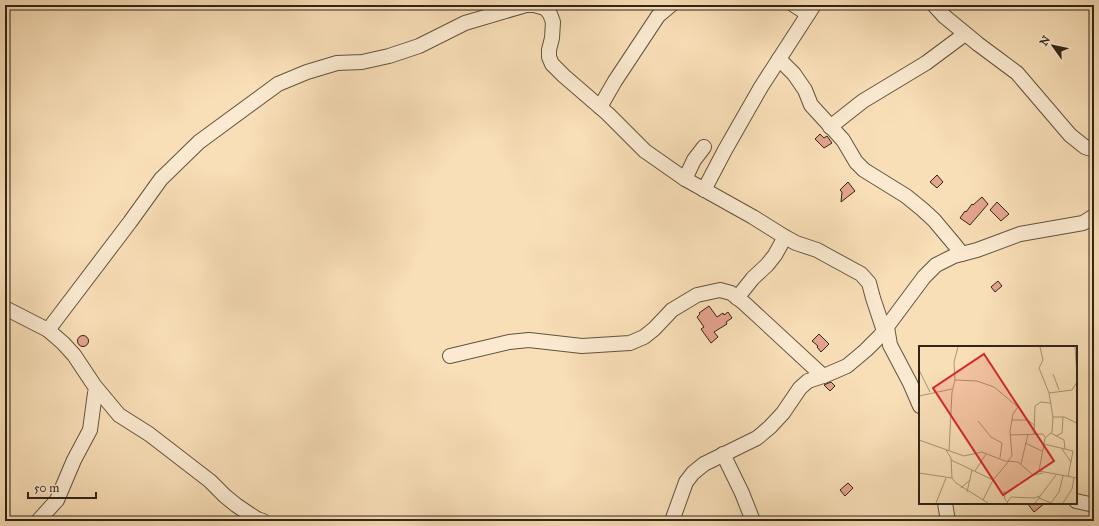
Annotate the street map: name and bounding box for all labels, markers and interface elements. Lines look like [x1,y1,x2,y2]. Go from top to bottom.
north arrow [1033,26,1073,66]
text: N [1037,33,1053,48]
inset map [919,346,1077,504]
scale bar [28,474,96,500]
text: 50 m [34,481,59,495]

